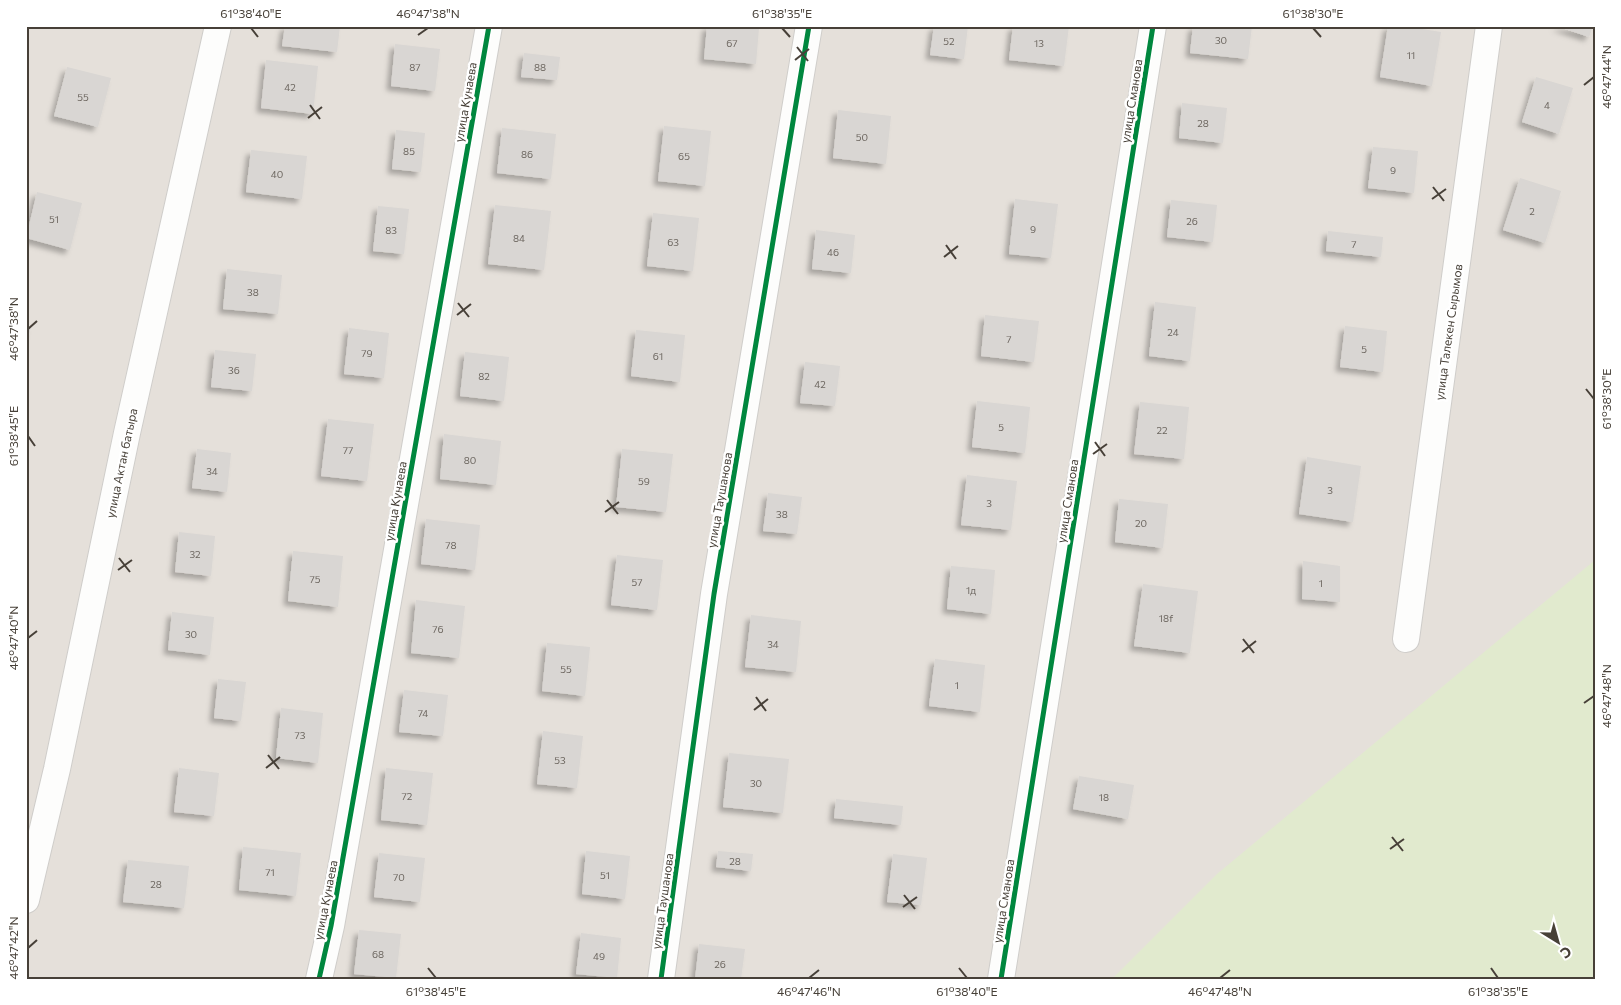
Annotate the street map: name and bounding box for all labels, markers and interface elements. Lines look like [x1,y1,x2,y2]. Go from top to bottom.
text: 61°38'40"E [220,6,282,20]
text: 46°47'38"N [396,6,460,20]
text: 61°38'35"E [752,6,812,20]
text: 61°38'30"E [1283,6,1343,20]
house number: 30 [1215,34,1227,46]
house number: 52 [943,35,955,47]
house number: 67 [726,37,738,49]
house number: 13 [1034,37,1044,49]
text: 46°47'44"N [1599,45,1613,109]
house number: 11 [1407,49,1415,61]
street label: улица Сманова [1117,58,1145,144]
house number: 87 [409,61,421,73]
street label: улица Кунаева [451,61,479,143]
house number: 88 [534,61,546,73]
house number: 42 [284,81,296,93]
house number: 55 [77,91,89,103]
house number: 4 [1544,99,1550,111]
house number: 28 [1197,117,1209,129]
house number: 50 [856,131,868,143]
house number: 85 [403,145,415,157]
house number: 86 [521,148,533,160]
house number: 65 [678,150,690,162]
house number: 9 [1390,164,1396,176]
house number: 40 [271,168,283,180]
house number: 2 [1529,205,1535,217]
house number: 51 [49,213,59,225]
house number: 26 [1186,215,1198,227]
house number: 9 [1030,223,1036,235]
house number: 83 [385,224,397,236]
house number: 84 [513,232,525,244]
house number: 63 [667,236,679,248]
house number: 7 [1351,238,1357,250]
house number: 46 [827,246,839,258]
street label: улица Талекен Сырымов [1431,263,1465,401]
house number: 38 [247,286,259,298]
text: 46°47'38"N [6,297,20,361]
house number: 24 [1167,326,1179,338]
house number: 7 [1006,333,1012,345]
house number: 5 [1361,343,1367,355]
house number: 79 [361,347,373,359]
house number: 61 [653,350,663,362]
house number: 36 [228,364,240,376]
text: 61°38'30"E [1599,369,1613,429]
house number: 82 [478,370,490,382]
house number: 42 [814,378,826,390]
text: 61°38'45"E [6,406,20,466]
street label: улица Актан батыра [103,407,139,519]
house number: 5 [998,421,1004,433]
house number: 22 [1156,424,1168,436]
house number: 77 [343,444,353,456]
street label: улица Таушанова [704,451,734,549]
house number: 80 [464,454,476,466]
street label: улица Сманова [1053,458,1081,544]
street label: улица Кунаева [381,460,409,542]
house number: 34 [206,465,218,477]
house number: 59 [638,475,650,487]
house number: 3 [1327,484,1333,496]
house number: 3 [986,497,992,509]
house number: 38 [776,508,788,520]
house number: 20 [1135,517,1147,529]
house number: 78 [445,539,457,551]
house number: 32 [189,548,201,560]
house number: 75 [310,573,321,585]
house number: 57 [631,576,643,588]
house number: 1 [1319,577,1323,589]
house number: 1д [966,584,976,596]
text: 46°47'40"N [6,606,20,670]
house number: 18f [1159,612,1173,624]
house number: 76 [432,623,444,635]
house number: 30 [185,628,197,640]
house number: 34 [767,638,779,650]
house number: 55 [560,663,572,675]
text: 46°47'48"N [1599,664,1613,728]
house number: 1 [955,679,959,691]
house number: 74 [418,707,428,719]
house number: 73 [295,729,306,741]
house number: 53 [554,754,566,766]
house number: 30 [750,777,762,789]
house number: 72 [402,790,413,802]
house number: 18 [1099,791,1109,803]
street label: улица Таушанова [648,852,676,950]
house number: 28 [729,855,741,867]
street label: улица Сманова [989,858,1017,944]
street label: улица Кунаева [310,859,340,941]
house number: 71 [265,866,275,878]
house number: 51 [600,869,610,881]
house number: 70 [393,871,405,883]
house number: 28 [150,878,162,890]
text: 46°47'42"N [6,916,20,980]
north arrow [1534,918,1584,968]
text: С [1557,943,1575,962]
house number: 68 [372,948,384,960]
house number: 49 [593,950,605,962]
house number: 26 [714,958,726,970]
text: 61°38'45"E [406,984,466,998]
text: 46°47'46"N [777,984,841,998]
text: 61°38'40"E [936,984,998,998]
text: 46°47'48"N [1188,984,1252,998]
text: 61°38'35"E [1468,984,1528,998]

